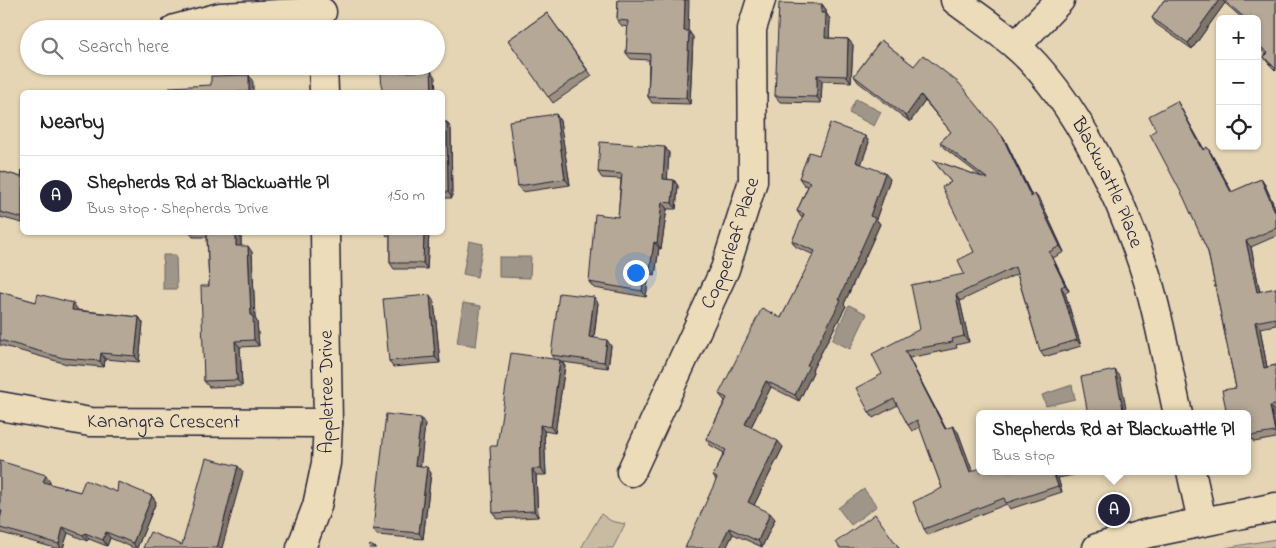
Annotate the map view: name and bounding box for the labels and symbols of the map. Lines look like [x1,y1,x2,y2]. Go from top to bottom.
street label: Blackwattle Place [1063,111,1150,252]
street label: Copperleaf Place [694,174,768,314]
your location [623,260,649,286]
street label: Appletree Drive [312,330,343,454]
street label: Kanangra Crescent [87,407,240,438]
pin: A [1098,491,1130,529]

